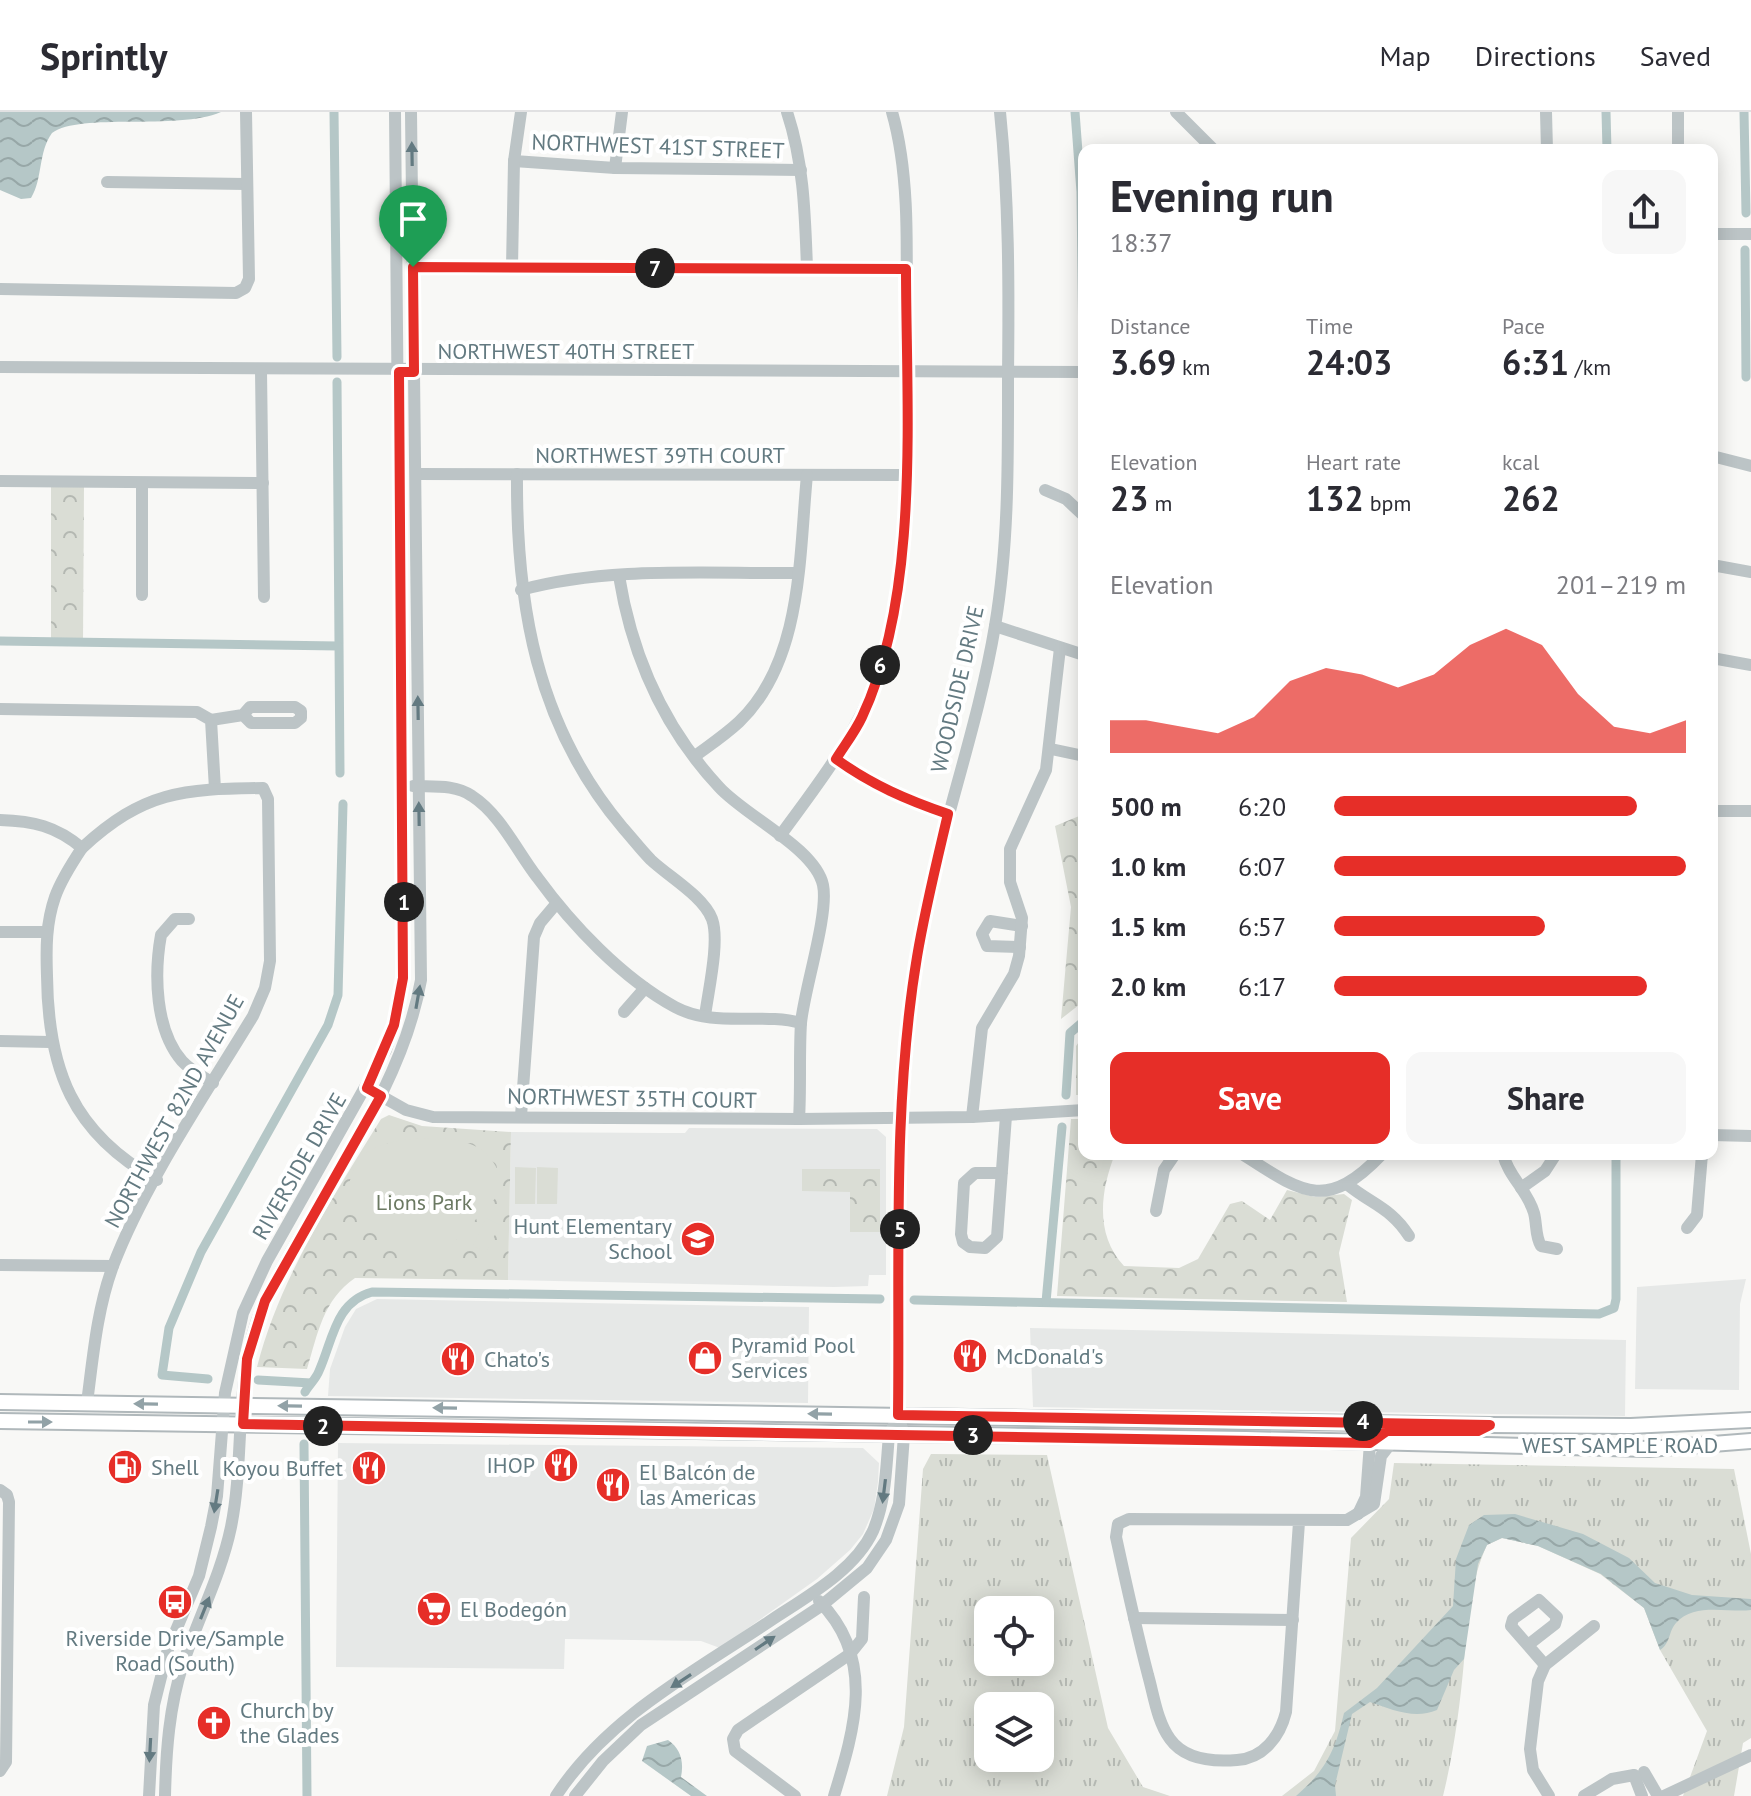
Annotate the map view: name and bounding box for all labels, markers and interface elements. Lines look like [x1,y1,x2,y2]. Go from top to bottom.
text: Sprintly [40,31,168,80]
text: Map [1380,37,1431,74]
text: Directions [1475,37,1596,74]
text: Saved [1640,37,1711,74]
street label: NORTHWEST 41ST STREET [531,128,785,164]
one-way arrow [405,141,418,166]
text: Evening run [1110,167,1334,224]
button: share [1602,170,1686,254]
pin [379,185,447,267]
icon: arrive [391,197,435,241]
text: 18:37 [1110,226,1172,259]
pin: 7 [635,248,675,288]
text: 7 [649,254,661,282]
text: Distance [1110,312,1191,340]
text: Time [1306,312,1353,340]
text: Pace [1502,312,1545,340]
street label: NORTHWEST 40TH STREET [437,337,695,365]
text: 3.69 [1110,340,1176,384]
text: 24:03 [1306,340,1392,384]
text: 6:31 [1502,340,1569,384]
text: km [1176,353,1210,381]
text: /km [1569,353,1611,381]
street label: NORTHWEST 39TH COURT [535,441,785,469]
text: Elevation [1110,448,1198,476]
text: Heart rate [1306,448,1401,476]
text: kcal [1502,448,1540,476]
text: 23 [1110,476,1149,520]
text: 132 [1306,476,1364,520]
text: 262 [1502,476,1560,520]
text: m [1149,489,1172,517]
text: bpm [1364,489,1411,517]
text: Elevation [1110,568,1214,601]
text: 201–219 m [1556,568,1686,601]
street label: WOODSIDE DRIVE [924,603,990,775]
pin: 6 [860,645,900,685]
text: 6 [874,651,886,679]
one-way arrow [412,695,425,720]
text: 500 m [1110,790,1182,823]
text: 6:20 [1238,790,1286,823]
one-way arrow [413,801,426,826]
text: 1.0 km [1110,850,1186,883]
text: 6:07 [1238,850,1286,883]
pin: 1 [384,882,424,922]
text: 1 [398,888,410,916]
text: 1.5 km [1110,910,1186,943]
text: 6:57 [1238,910,1286,943]
text: 2.0 km [1110,970,1186,1003]
text: 6:17 [1238,970,1286,1003]
one-way arrow [412,984,424,1009]
street label: NORTHWEST 82ND AVENUE [98,989,250,1233]
button: Save [1110,1052,1390,1144]
button: Share [1406,1052,1686,1144]
street label: NORTHWEST 35TH COURT [507,1082,757,1114]
street label: RIVERSIDE DRIVE [246,1087,352,1245]
park label: Lions Park [376,1188,473,1216]
pin: 5 [880,1209,920,1249]
place label: Hunt Elementary School [513,1212,673,1265]
text: 5 [894,1215,906,1243]
school or university icon: Hunt Elementary School [679,1220,717,1258]
place label: Pyramid Pool Services [731,1331,856,1384]
restaurant icon: McDonald's [951,1337,989,1375]
shop icon: Pyramid Pool Services [686,1339,724,1377]
restaurant icon: Chato's [439,1340,477,1378]
place label: McDonald's [996,1342,1103,1370]
place label: Chato's [484,1345,550,1373]
one-way arrow [133,1398,158,1410]
one-way arrow [277,1400,302,1412]
pin: 4 [1343,1401,1383,1441]
one-way arrow [432,1402,457,1414]
pin: 2 [303,1406,343,1446]
one-way arrow [807,1407,832,1420]
text: 4 [1357,1407,1369,1435]
text: 2 [317,1412,329,1440]
one-way arrow [28,1415,53,1428]
pin: 3 [953,1415,993,1455]
text: 3 [967,1421,979,1449]
street label: WEST SAMPLE ROAD [1522,1431,1718,1459]
restaurant icon: IHOP [542,1446,580,1484]
fuel station icon: Shell [106,1448,144,1486]
restaurant icon: Koyou Buffet [350,1449,388,1487]
place label: IHOP [486,1451,535,1479]
place label: Shell [151,1453,199,1481]
place label: Koyou Buffet [222,1454,344,1482]
place label: El Balcón de las Americas [639,1458,756,1511]
restaurant icon: El Balcón de las Americas [594,1466,632,1504]
one-way arrow [877,1478,890,1503]
one-way arrow [209,1489,222,1514]
bus stop icon: Riverside Drive/Sample Road (South) [156,1583,194,1621]
supermarket icon: El Bodegón [415,1590,453,1628]
place label: El Bodegón [460,1595,567,1623]
one-way arrow [198,1596,211,1620]
map controls [974,1596,1054,1772]
button: locate [974,1596,1054,1676]
place label: Riverside Drive/Sample Road (South) [65,1624,285,1677]
one-way arrow [755,1636,776,1651]
one-way arrow [670,1673,692,1688]
button: layers [974,1692,1054,1772]
place label: Church by the Glades [240,1696,340,1749]
church icon: Church by the Glades [195,1704,233,1742]
one-way arrow [143,1738,156,1763]

